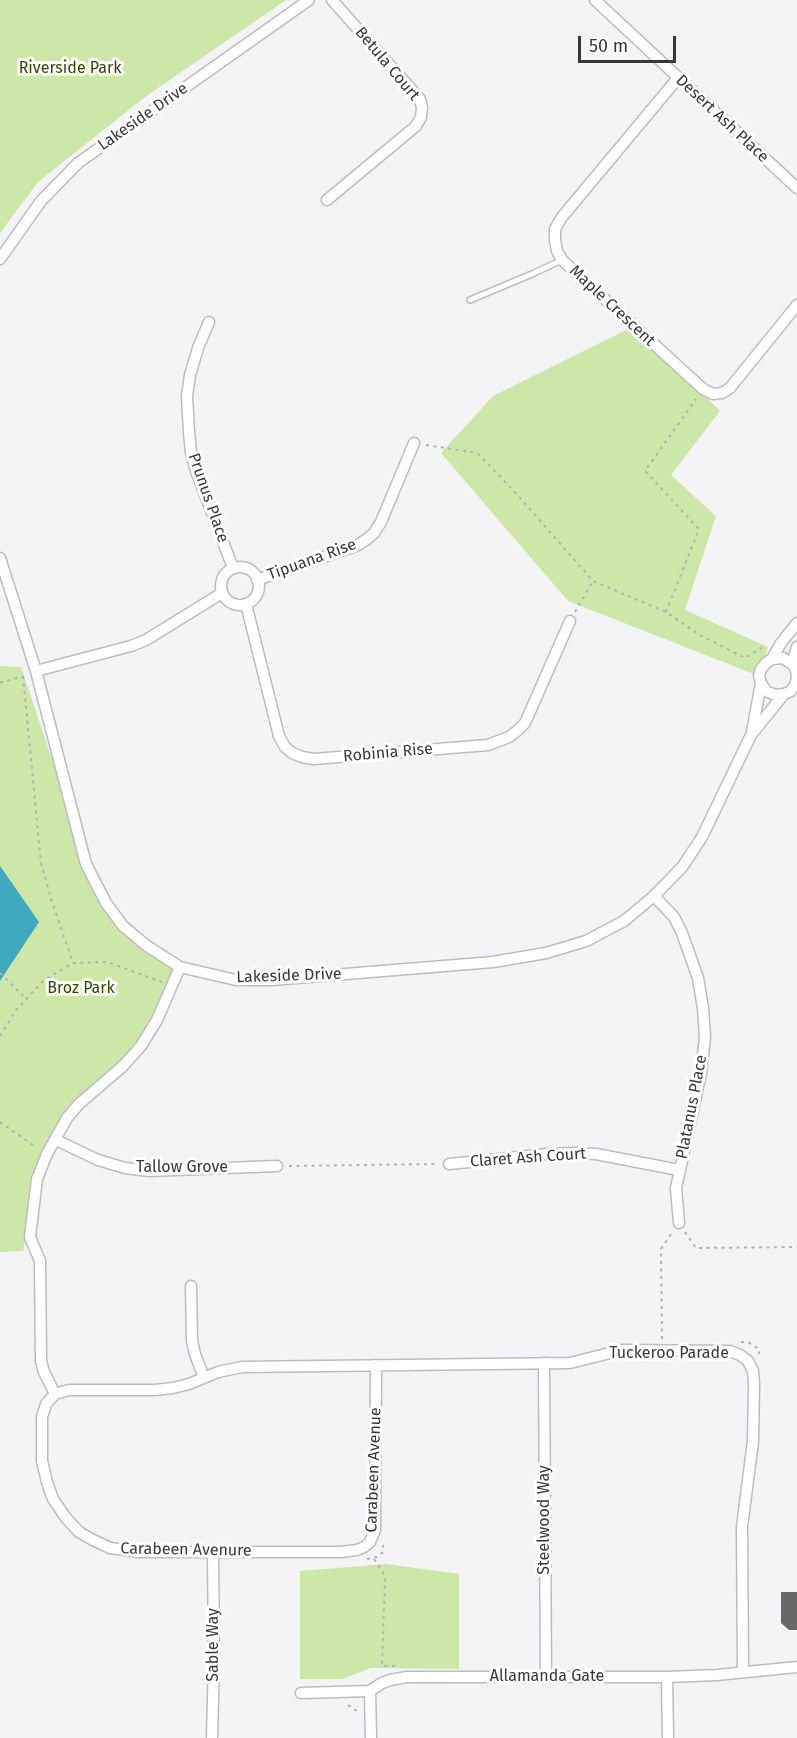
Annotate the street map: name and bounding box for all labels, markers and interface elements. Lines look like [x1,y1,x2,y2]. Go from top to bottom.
street label: Betula Court [351,23,423,105]
scale bar [581,24,678,62]
text: 50 m [589,35,628,57]
park label: Riverside Park [19,59,121,79]
street label: Desert Ash Place [672,71,772,167]
street label: Lakeside Drive [94,79,192,155]
street label: Maple Crescent [565,261,659,351]
street label: Prunus Place [184,451,232,545]
street label: Tipuana Rise [265,535,359,585]
street label: Robinia Rise [342,740,434,766]
street label: Lakeside Drive [236,965,342,987]
park label: Broz Park [47,979,115,999]
street label: Platanus Place [672,1053,712,1161]
street label: Claret Ash Court [469,1144,587,1172]
street label: Tallow Grove [136,1158,228,1178]
street label: Tuckeroo Parade [609,1344,729,1364]
street label: Carabeen Avenue [362,1407,386,1533]
street label: Steelwood Way [535,1465,555,1575]
street label: Carabeen Avenure [120,1539,252,1561]
street label: Sable Way [204,1608,224,1682]
street label: Allamanda Gate [490,1667,604,1687]

